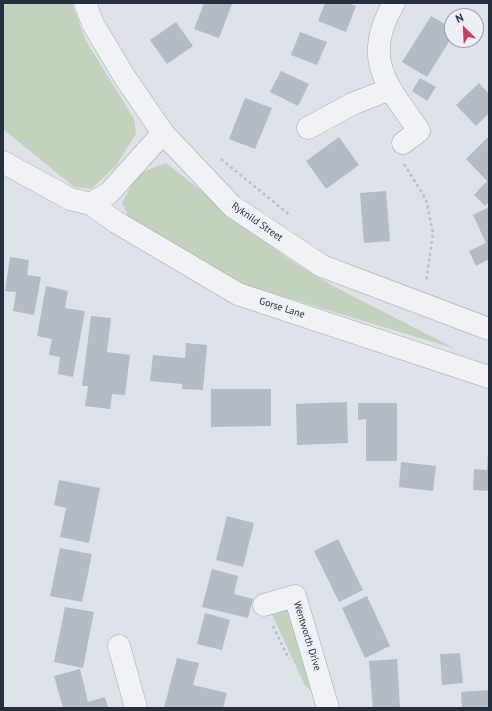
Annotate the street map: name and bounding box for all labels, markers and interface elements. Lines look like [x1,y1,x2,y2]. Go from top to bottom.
north arrow [444,8,484,48]
text: N [453,10,466,26]
street label: Ryknild Street [229,200,285,244]
street label: Gorse Lane [258,295,306,321]
street label: Wentworth Drive [291,600,323,672]

